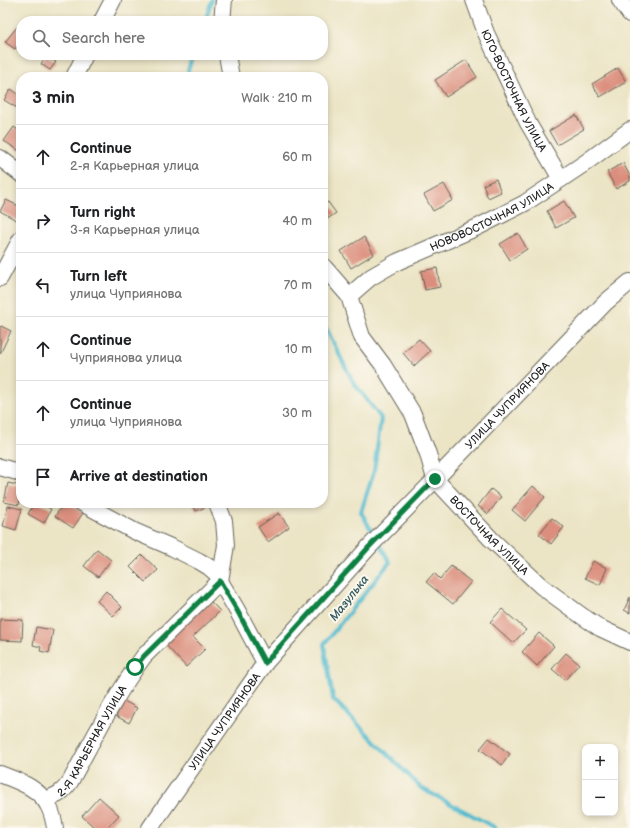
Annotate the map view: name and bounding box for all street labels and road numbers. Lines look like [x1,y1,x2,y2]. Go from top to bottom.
street label: ЮГО-ВОСТОЧНАЯ УЛИЦА [478,27,549,154]
street label: НОВОВОСТОЧНАЯ УЛИЦА [428,180,556,254]
street label: УЛИЦА ЧУПРИЯНОВА [463,359,552,452]
street label: ВОСТОЧНАЯ УЛИЦА [447,493,531,578]
street label: УЛИЦА ЧУПРИЯНОВА [186,670,263,773]
street label: 2-Я КАРЬЕРНАЯ УЛИЦА [55,683,130,800]

